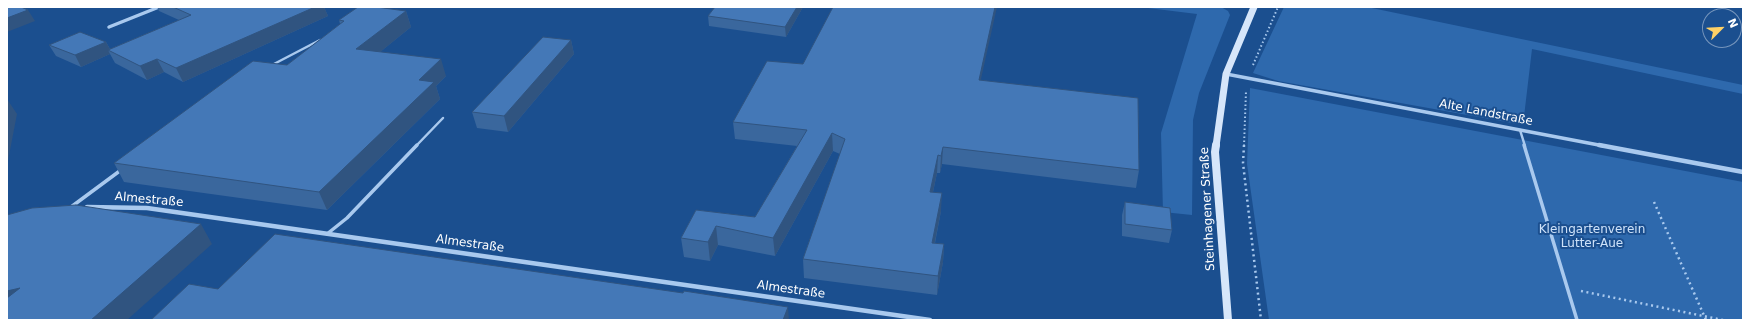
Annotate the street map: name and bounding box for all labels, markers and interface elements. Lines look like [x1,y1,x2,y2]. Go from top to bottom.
north arrow [1702,8,1742,48]
text: N [1725,16,1740,30]
street label: Alte Landstraße [1438,97,1534,129]
street label: Steinhagener Straße [1198,147,1218,271]
street label: Almestraße [114,190,184,210]
park label: Kleingartenverein Lutter-Aue [1539,223,1645,251]
street label: Almestraße [435,232,505,256]
street label: Almestraße [756,278,826,302]

